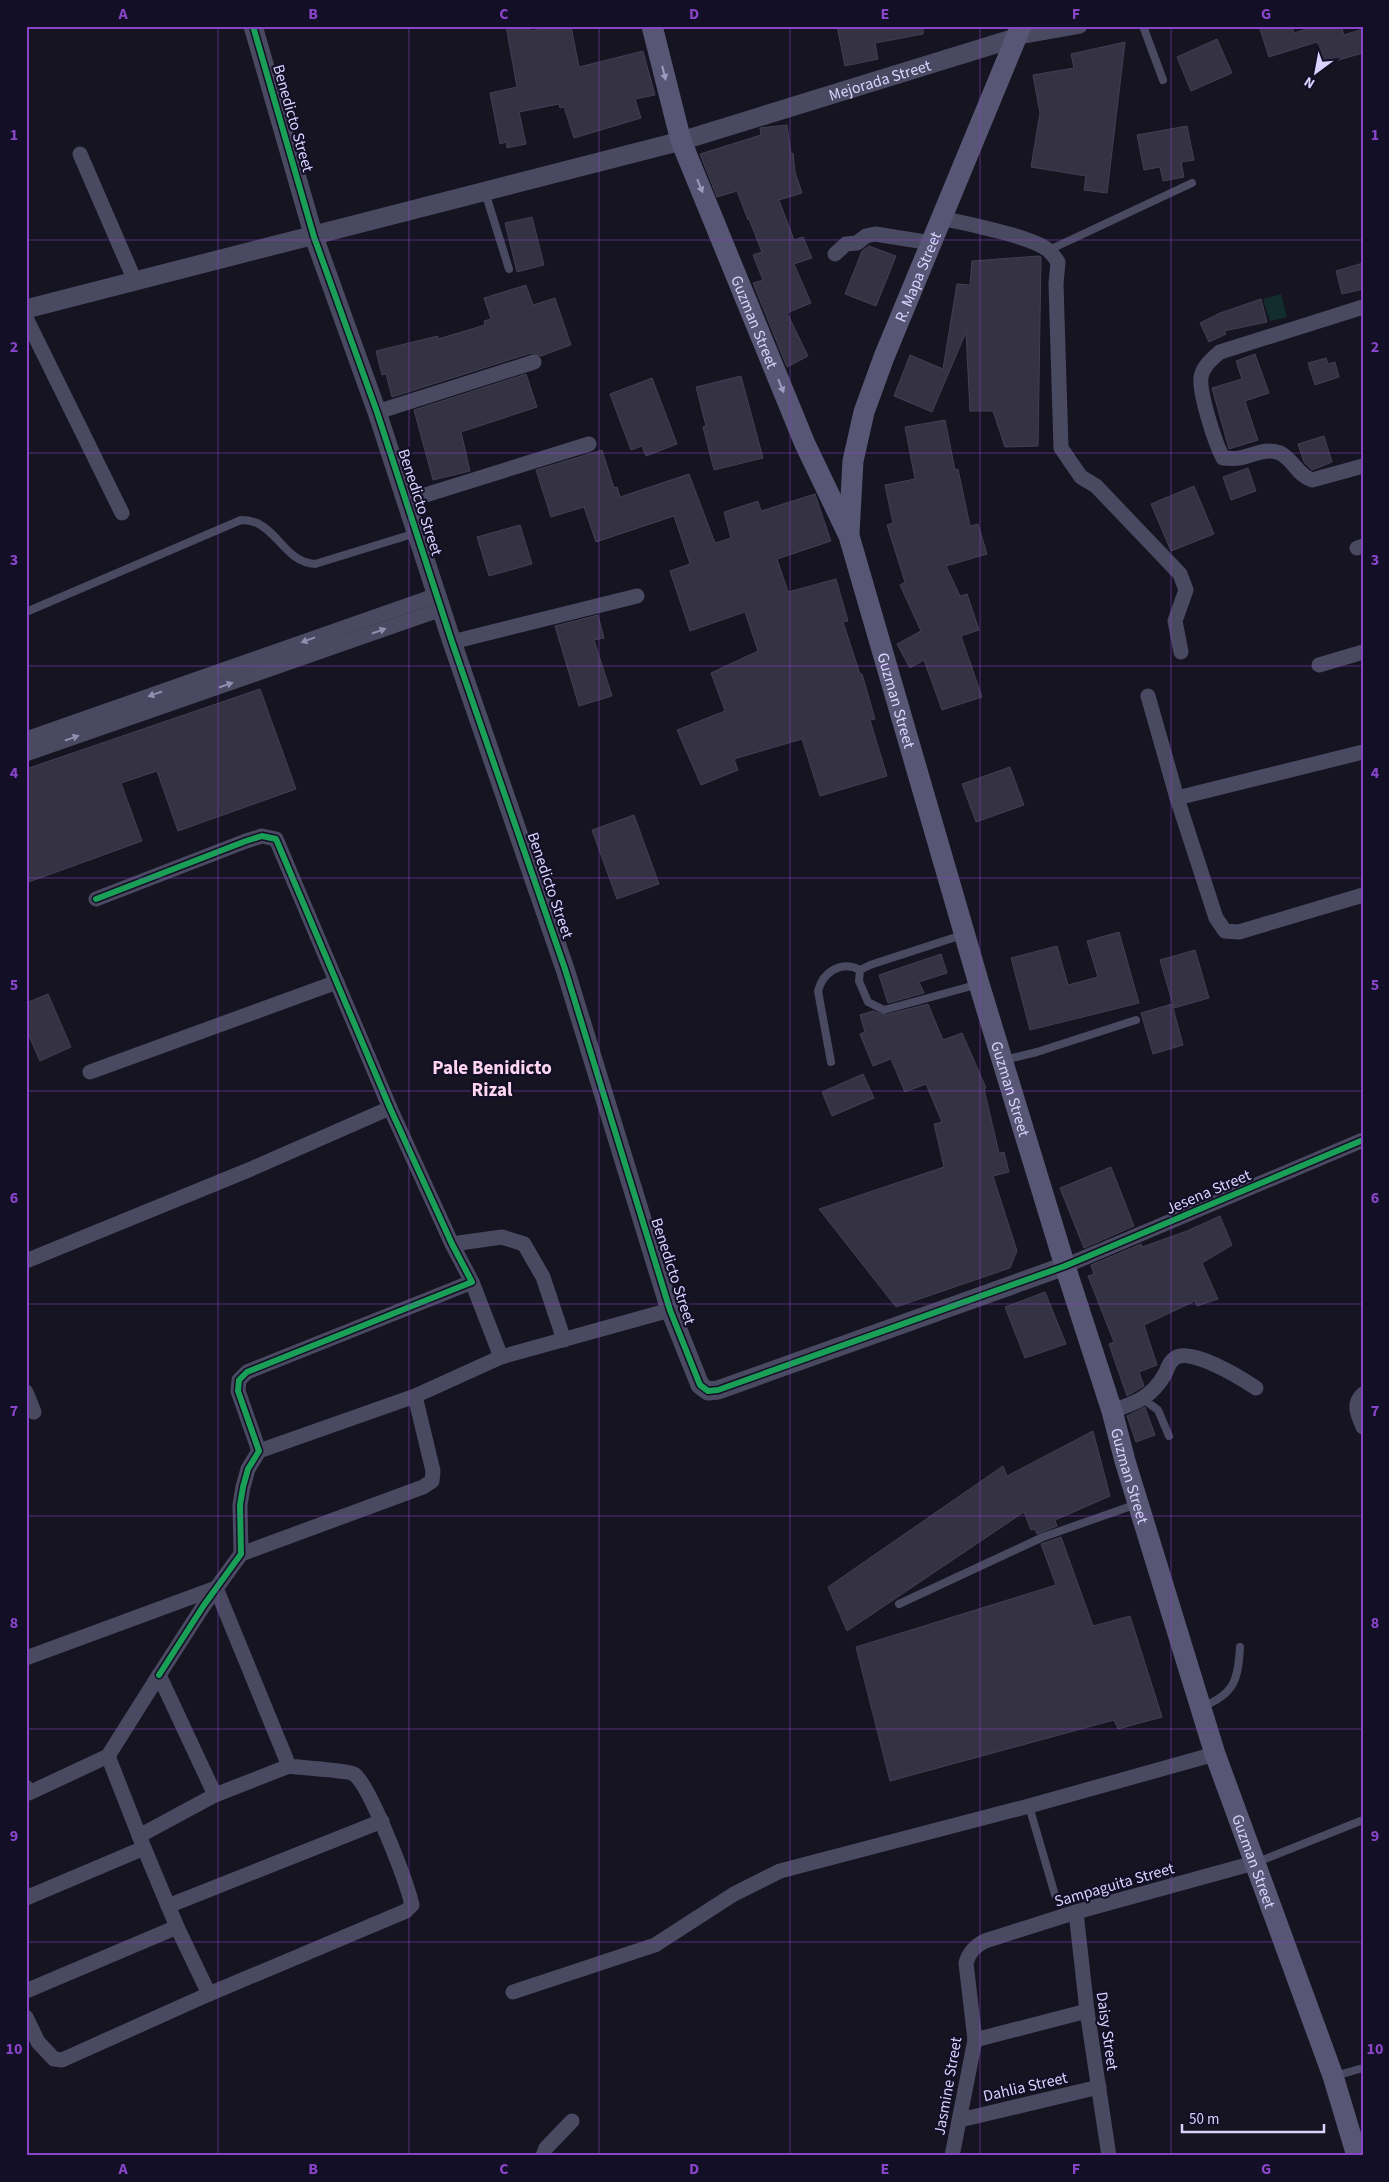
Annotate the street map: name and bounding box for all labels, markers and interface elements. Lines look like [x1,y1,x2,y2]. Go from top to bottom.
text: A [117,3,128,25]
text: B [308,3,318,25]
text: C [499,3,509,25]
text: D [689,3,699,25]
text: E [881,3,889,25]
text: F [1072,3,1080,25]
text: G [1261,3,1271,25]
north arrow [1292,48,1342,98]
street label: Mejorada Street [826,54,934,107]
street label: Benedicto Street [267,62,319,175]
one-way arrow [660,66,668,81]
text: N [1300,71,1319,93]
text: 1 [10,124,18,146]
text: 1 [1371,124,1379,146]
one-way arrow [696,179,704,194]
street label: R. Mapa Street [890,228,947,325]
street label: Guzman Street [725,272,783,373]
text: 2 [10,336,18,358]
text: 2 [1371,336,1379,358]
one-way arrow [778,378,785,393]
street label: Benedicto Street [392,446,448,559]
text: 3 [10,549,18,571]
text: 3 [1371,549,1379,571]
one-way arrow [372,627,387,635]
one-way arrow [301,637,316,644]
street label: Guzman Street [871,650,920,752]
one-way arrow [219,681,234,689]
one-way arrow [147,690,162,698]
one-way arrow [65,734,80,741]
text: 4 [10,762,19,784]
text: 4 [1371,762,1380,784]
street label: Benedicto Street [522,829,579,942]
text: 5 [10,974,18,996]
text: 5 [1371,974,1379,996]
street label: Guzman Street [985,1039,1035,1140]
district label: Pale Benidicto Rizal [432,1055,552,1104]
street label: Jesena Street [1163,1164,1255,1220]
text: 6 [10,1187,18,1209]
text: 6 [1371,1187,1379,1209]
street label: Benedicto Street [645,1215,701,1328]
text: 7 [10,1400,18,1422]
text: 7 [1371,1400,1379,1422]
street label: Guzman Street [1105,1426,1154,1527]
text: 8 [10,1612,18,1634]
text: 8 [1371,1612,1379,1634]
street label: Guzman Street [1226,1811,1281,1912]
text: 9 [10,1825,18,1847]
text: 9 [1371,1825,1379,1847]
street label: Sampaguita Street [1052,1857,1177,1913]
street label: Daisy Street [1091,1990,1124,2073]
street label: Jasmine Street [929,2035,968,2137]
text: 10 [6,2038,22,2060]
text: 10 [1367,2038,1383,2060]
street label: Dahlia Street [981,2066,1070,2107]
scale bar [1182,2102,1324,2134]
text: 50 m [1189,2109,1219,2130]
text: A [117,2158,128,2180]
text: B [308,2158,318,2180]
text: C [499,2158,509,2180]
text: D [689,2158,699,2180]
text: E [881,2158,889,2180]
text: F [1072,2158,1080,2180]
text: G [1261,2158,1271,2180]

